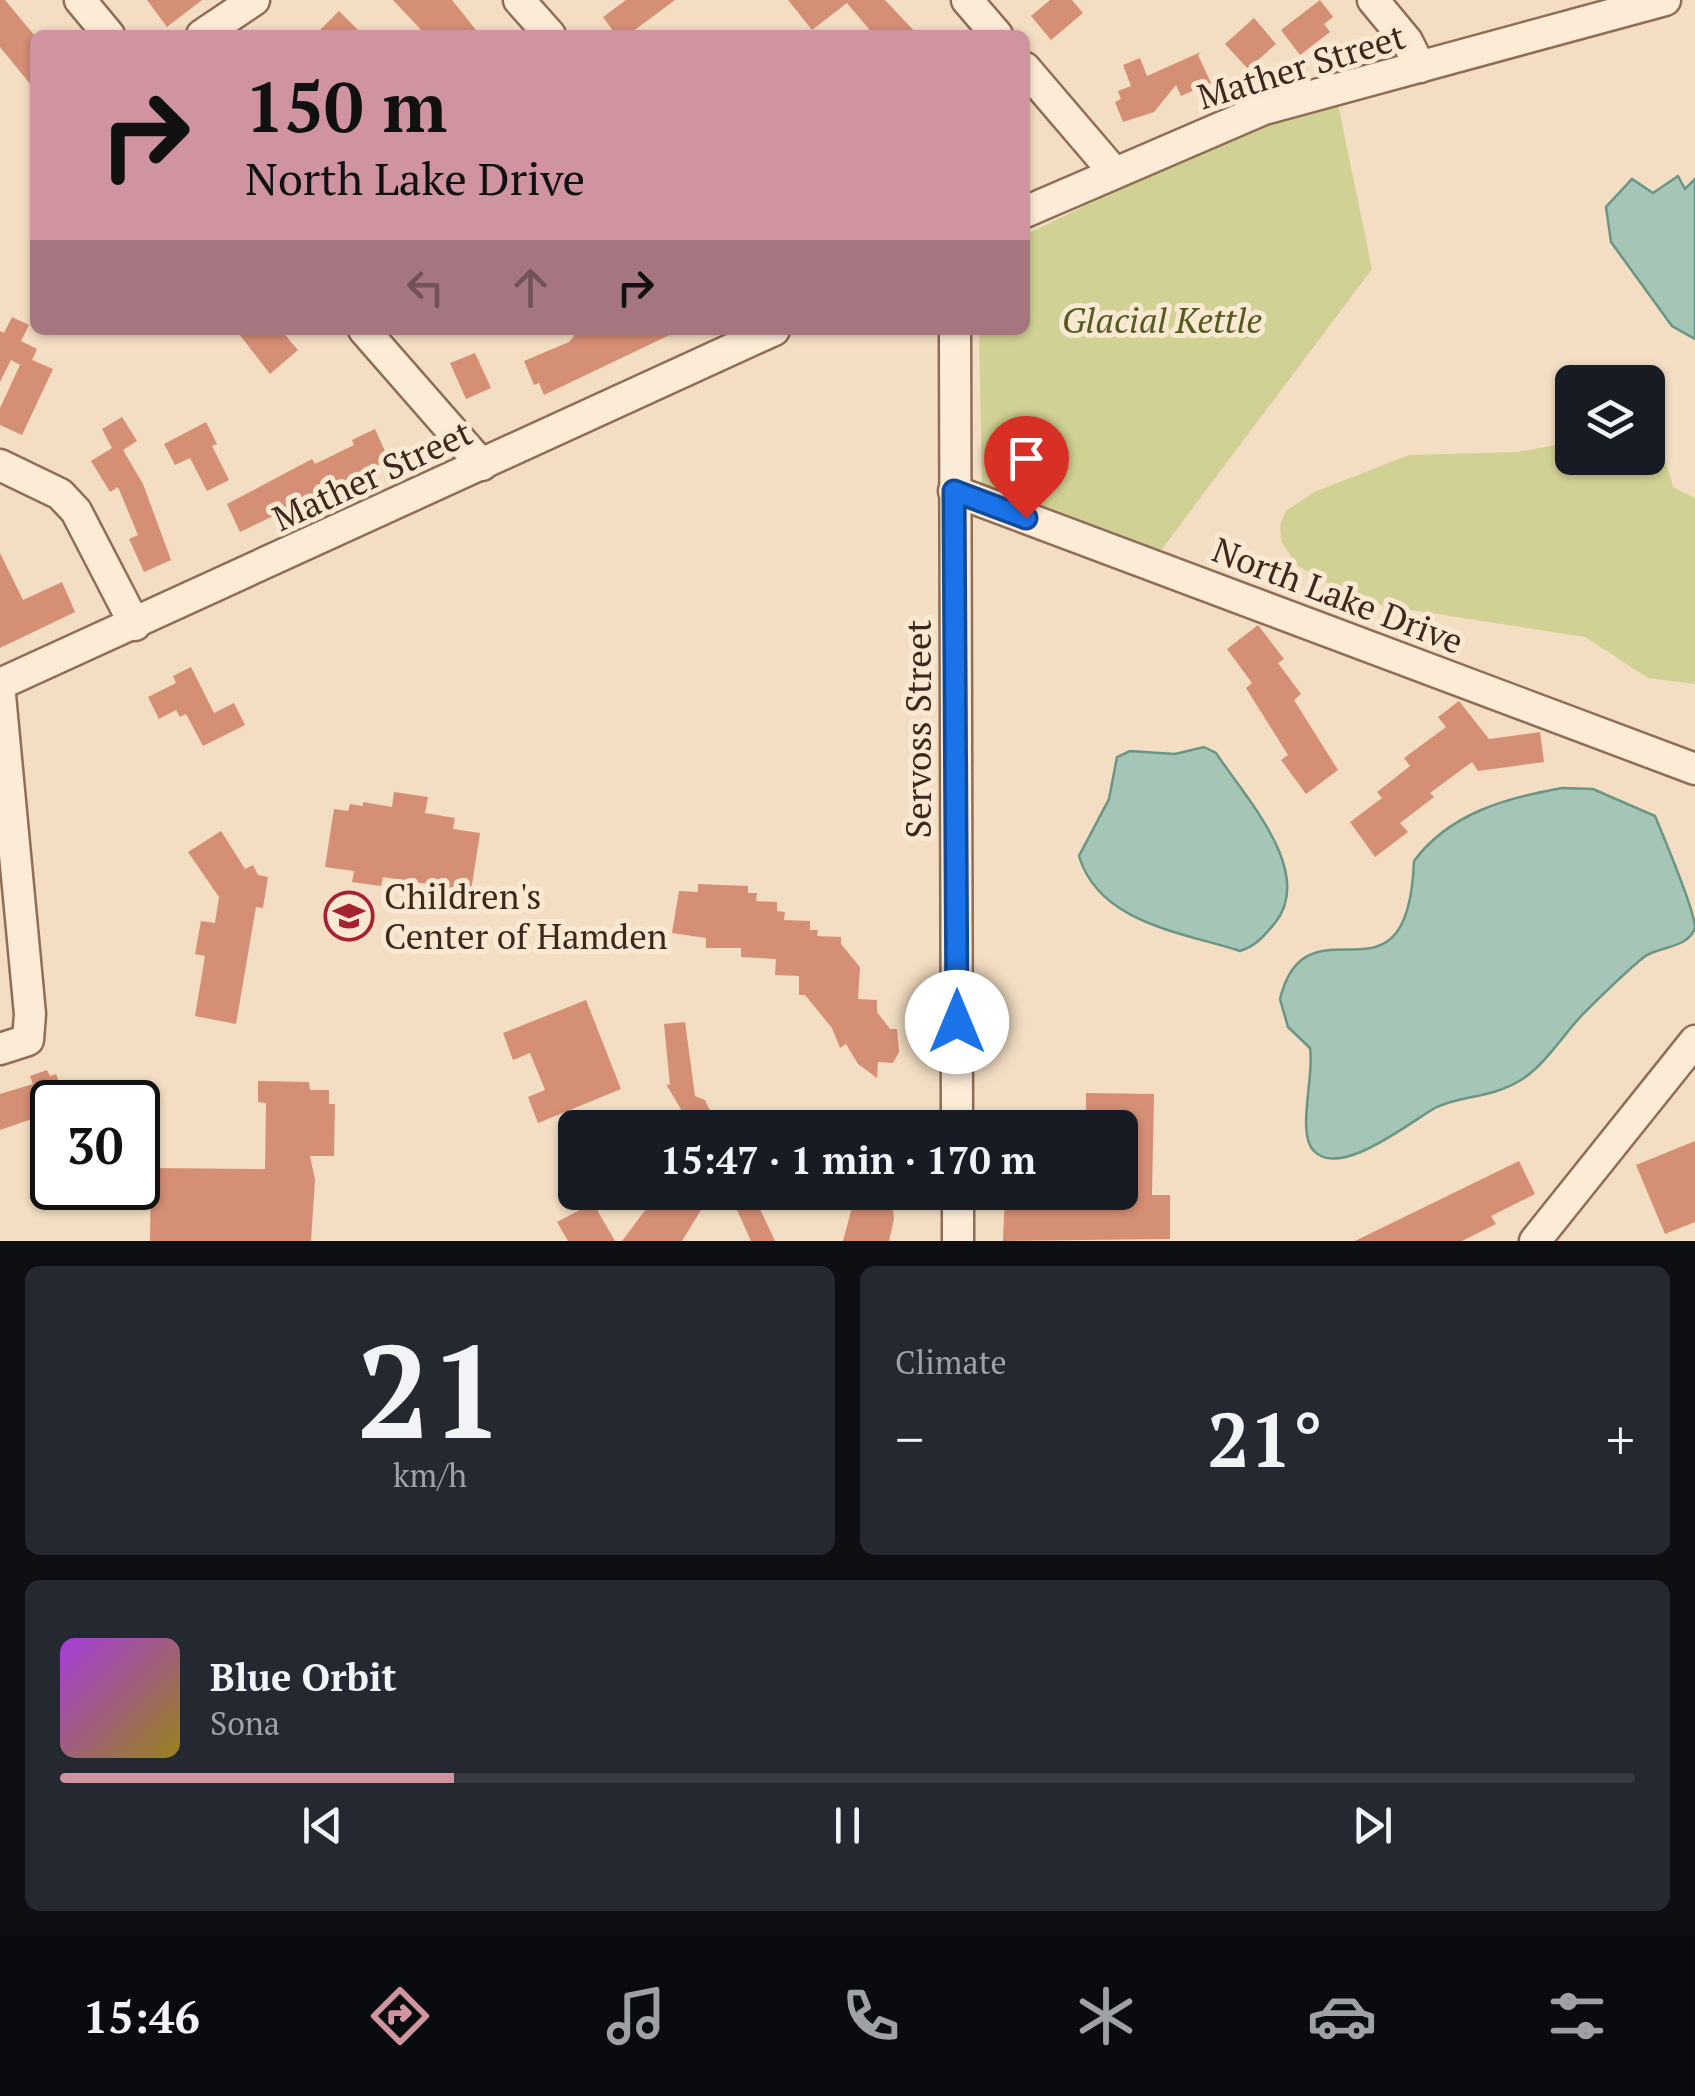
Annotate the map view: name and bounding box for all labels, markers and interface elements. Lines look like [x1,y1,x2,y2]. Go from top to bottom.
street label: Mather Street [1192,13,1410,119]
text: 150 m [245,59,447,152]
icon: right [80,70,210,200]
text: North Lake Drive [245,148,585,208]
icon: left [398,260,453,315]
icon: ahead [503,260,558,315]
icon: right [608,260,663,315]
park label: Glacial Kettle [1062,297,1262,343]
map controls [1555,365,1665,475]
button: layers [1555,365,1665,475]
street label: Mather Street [265,409,479,541]
pin [984,416,1069,519]
icon: arrive [999,431,1054,486]
street label: North Lake Drive [1206,526,1470,664]
street label: Servoss Street [895,619,941,839]
place label: Children's Center of Hamden [384,873,668,959]
school or university icon: Children's Center of Hamden [323,890,375,942]
position arrow [905,970,1009,1074]
speed limit sign: 30 [30,1080,160,1210]
text: 15:47 · 1 min · 170 m [660,1135,1036,1185]
text: 21 [357,1303,503,1475]
text: Climate [895,1341,1007,1383]
text: 21° [1207,1389,1323,1488]
text: − [895,1402,924,1475]
text: + [1606,1402,1635,1475]
text: km/h [393,1454,467,1496]
text: Blue Orbit [210,1652,397,1702]
text: Sona [210,1702,280,1744]
icon: previous [295,1798,350,1853]
icon: pause [820,1798,875,1853]
icon: next [1345,1798,1400,1853]
icon: directions [365,1981,435,2051]
icon: music [601,1981,671,2051]
icon: phone [836,1981,906,2051]
icon: climate [1071,1981,1141,2051]
icon: car [1307,1981,1377,2051]
icon: filters [1542,1981,1612,2051]
text: 15:46 [83,1986,200,2046]

